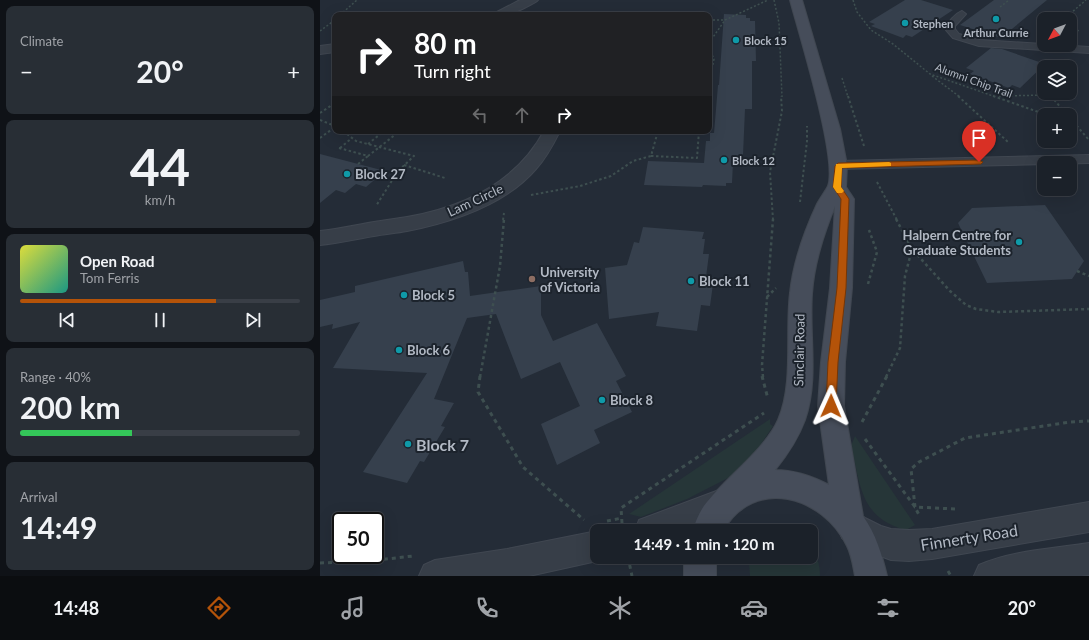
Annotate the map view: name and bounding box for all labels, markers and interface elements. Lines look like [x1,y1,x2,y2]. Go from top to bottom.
north arrow [1037,12,1077,52]
map controls [1037,12,1077,196]
marker: Arthur Currie [991,14,1001,24]
place label: Stephen [913,17,953,30]
marker: Stephen [900,18,910,28]
text: 80 m [414,26,477,60]
place label: Arthur Currie [962,26,1029,39]
icon: right [348,28,400,80]
text: Climate [20,33,63,49]
place label: Block 15 [744,34,787,47]
marker: Block 15 [731,35,741,45]
text: 20° [136,53,184,89]
text: − [20,58,33,85]
text: + [287,58,300,85]
text: Turn right [414,60,491,82]
street label: Alumni Chip Trail [933,60,1015,100]
button: layers [1037,60,1077,100]
icon: left [469,104,491,126]
icon: ahead [511,104,533,126]
icon: right [553,104,575,126]
button: + [1037,108,1077,148]
pin [962,121,996,162]
icon: arrive [968,127,990,149]
text: 44 [130,135,190,197]
place label: Block 12 [732,154,775,167]
marker: Block 12 [719,155,729,165]
button: − [1037,156,1077,196]
place label: Block 27 [355,166,406,182]
marker: Block 27 [342,169,352,179]
street label: Lam Circle [445,180,505,220]
text: km/h [145,192,175,208]
place label: Halpern Centre for Graduate Students [903,227,1011,258]
marker: Halpern Centre for Graduate Students [1014,237,1024,247]
text: Open Road [80,252,155,270]
place label: University of Victoria [540,264,600,295]
text: Tom Ferris [80,270,139,286]
place label: Block 11 [699,273,750,289]
marker: University of Victoria [527,274,537,284]
marker: Block 11 [686,276,696,286]
place label: Block 5 [412,287,455,303]
marker: Block 5 [399,290,409,300]
icon: previous [56,309,78,331]
icon: pause [149,309,171,331]
icon: next [242,309,264,331]
street label: Sinclair Road [790,313,808,387]
place label: Block 6 [407,342,451,358]
marker: Block 6 [394,345,404,355]
text: Range · 40% [20,369,91,385]
position arrow [810,385,852,427]
text: 200 km [20,389,121,425]
place label: Block 8 [610,392,654,408]
marker: Block 8 [597,395,607,405]
place label: Block 7 [416,435,469,454]
marker: Block 7 [403,439,413,449]
text: Arrival [20,489,57,505]
text: 14:49 [20,509,97,545]
speed limit sign: 50 [332,512,384,564]
street label: Finnerty Road [919,520,1019,554]
text: 14:49 · 1 min · 120 m [634,535,774,553]
icon: directions [205,594,233,622]
icon: music [339,594,367,622]
icon: phone [473,594,501,622]
icon: climate [606,594,634,622]
icon: car [740,594,768,622]
icon: filters [874,594,902,622]
text: 14:48 [53,597,99,619]
text: 20° [1008,597,1036,619]

